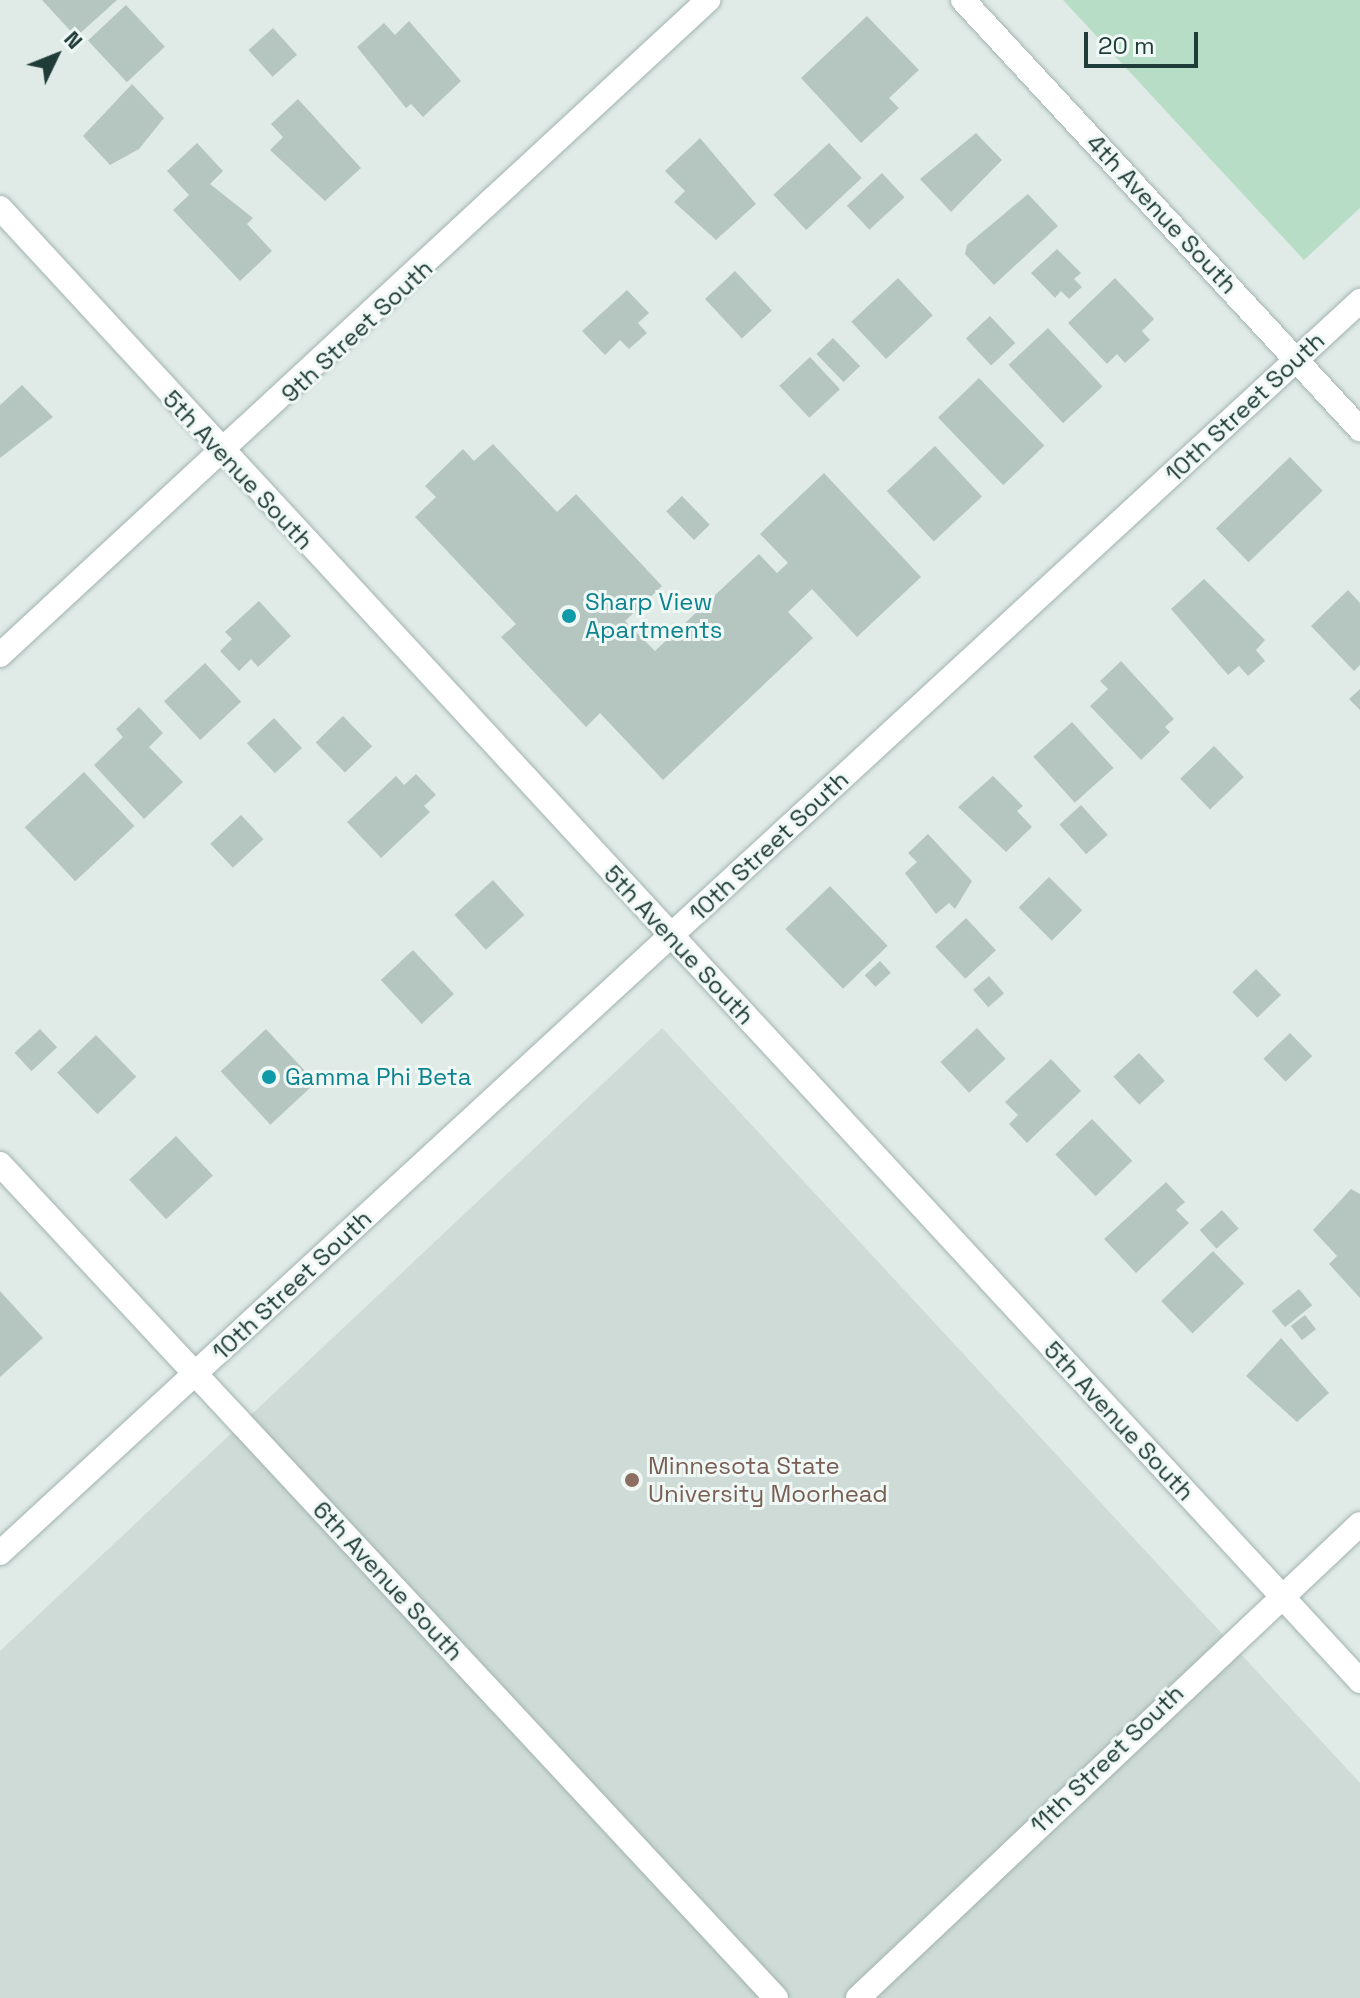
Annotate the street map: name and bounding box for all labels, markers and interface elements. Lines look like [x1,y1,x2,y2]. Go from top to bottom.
north arrow [16,16,96,96]
scale bar [1088,16,1202,66]
text: N [58,25,89,55]
text: 20 m [1098,30,1155,61]
street label: 4th Avenue South [1081,128,1243,300]
street label: 9th Street South [275,254,439,408]
street label: 10th Street South [1160,326,1330,488]
street label: 5th Avenue South [157,384,319,556]
place label: Sharp View Apartments [585,588,722,644]
marker: Sharp View Apartments [560,607,578,625]
street label: 10th Street South [684,765,854,927]
street label: 5th Avenue South [598,859,760,1031]
place label: Gamma Phi Beta [285,1063,471,1091]
marker: Gamma Phi Beta [260,1068,278,1086]
street label: 10th Street South [207,1204,377,1366]
street label: 5th Avenue South [1038,1335,1200,1507]
place label: Minnesota State University Moorhead [648,1452,888,1508]
marker: Minnesota State University Moorhead [623,1471,641,1489]
street label: 6th Avenue South [307,1495,469,1667]
street label: 11th Street South [1025,1679,1189,1839]

